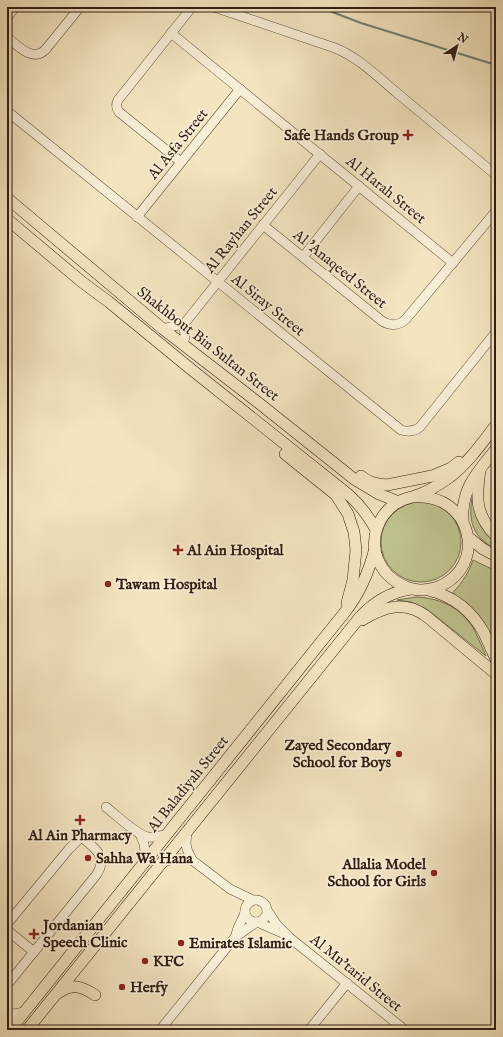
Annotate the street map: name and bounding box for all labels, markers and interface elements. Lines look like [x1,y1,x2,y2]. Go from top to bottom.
north arrow [437,26,477,66]
text: N [454,30,471,47]
street label: Al Asfa Street [143,105,212,184]
place label: Safe Hands Group [284,126,399,145]
marker: Safe Hands Group [402,129,414,141]
street label: Al Harah Street [341,151,430,228]
street label: Al Rayhan Street [200,183,282,278]
street label: Al 'Anaqeed Street [288,225,391,313]
street label: Al Siray Street [227,269,309,340]
street label: Shakhbout Bin Sultan Street [133,283,283,405]
place label: Al Ain Hospital [186,541,285,560]
marker: Al Ain Hospital [172,544,184,556]
place label: Tawam Hospital [115,575,218,594]
marker: Tawam Hospital [103,579,113,589]
street label: Al Baladiyah Street [143,732,233,837]
place label: Zayed Secondary School for Boys [284,736,392,772]
marker: Zayed Secondary School for Boys [394,749,404,759]
marker: Al Ain Pharmacy [75,815,85,825]
place label: Al Ain Pharmacy [27,826,132,845]
place label: Sahha Wa Hana [96,849,193,868]
marker: Sahha Wa Hana [83,853,93,863]
place label: Allalia Model School for Girls [327,855,427,891]
marker: Allalia Model School for Girls [429,868,439,878]
place label: Jordanian Speech Clinic [41,916,128,952]
marker: Jordanian Speech Clinic [28,928,40,940]
street label: Al Mu'tarid Street [305,929,406,1016]
place label: Emirates Islamic [189,934,292,953]
marker: Emirates Islamic [176,938,186,948]
place label: KFC [153,952,184,971]
marker: KFC [140,956,150,966]
place label: Herfy [130,978,169,997]
marker: Herfy [117,982,127,992]

